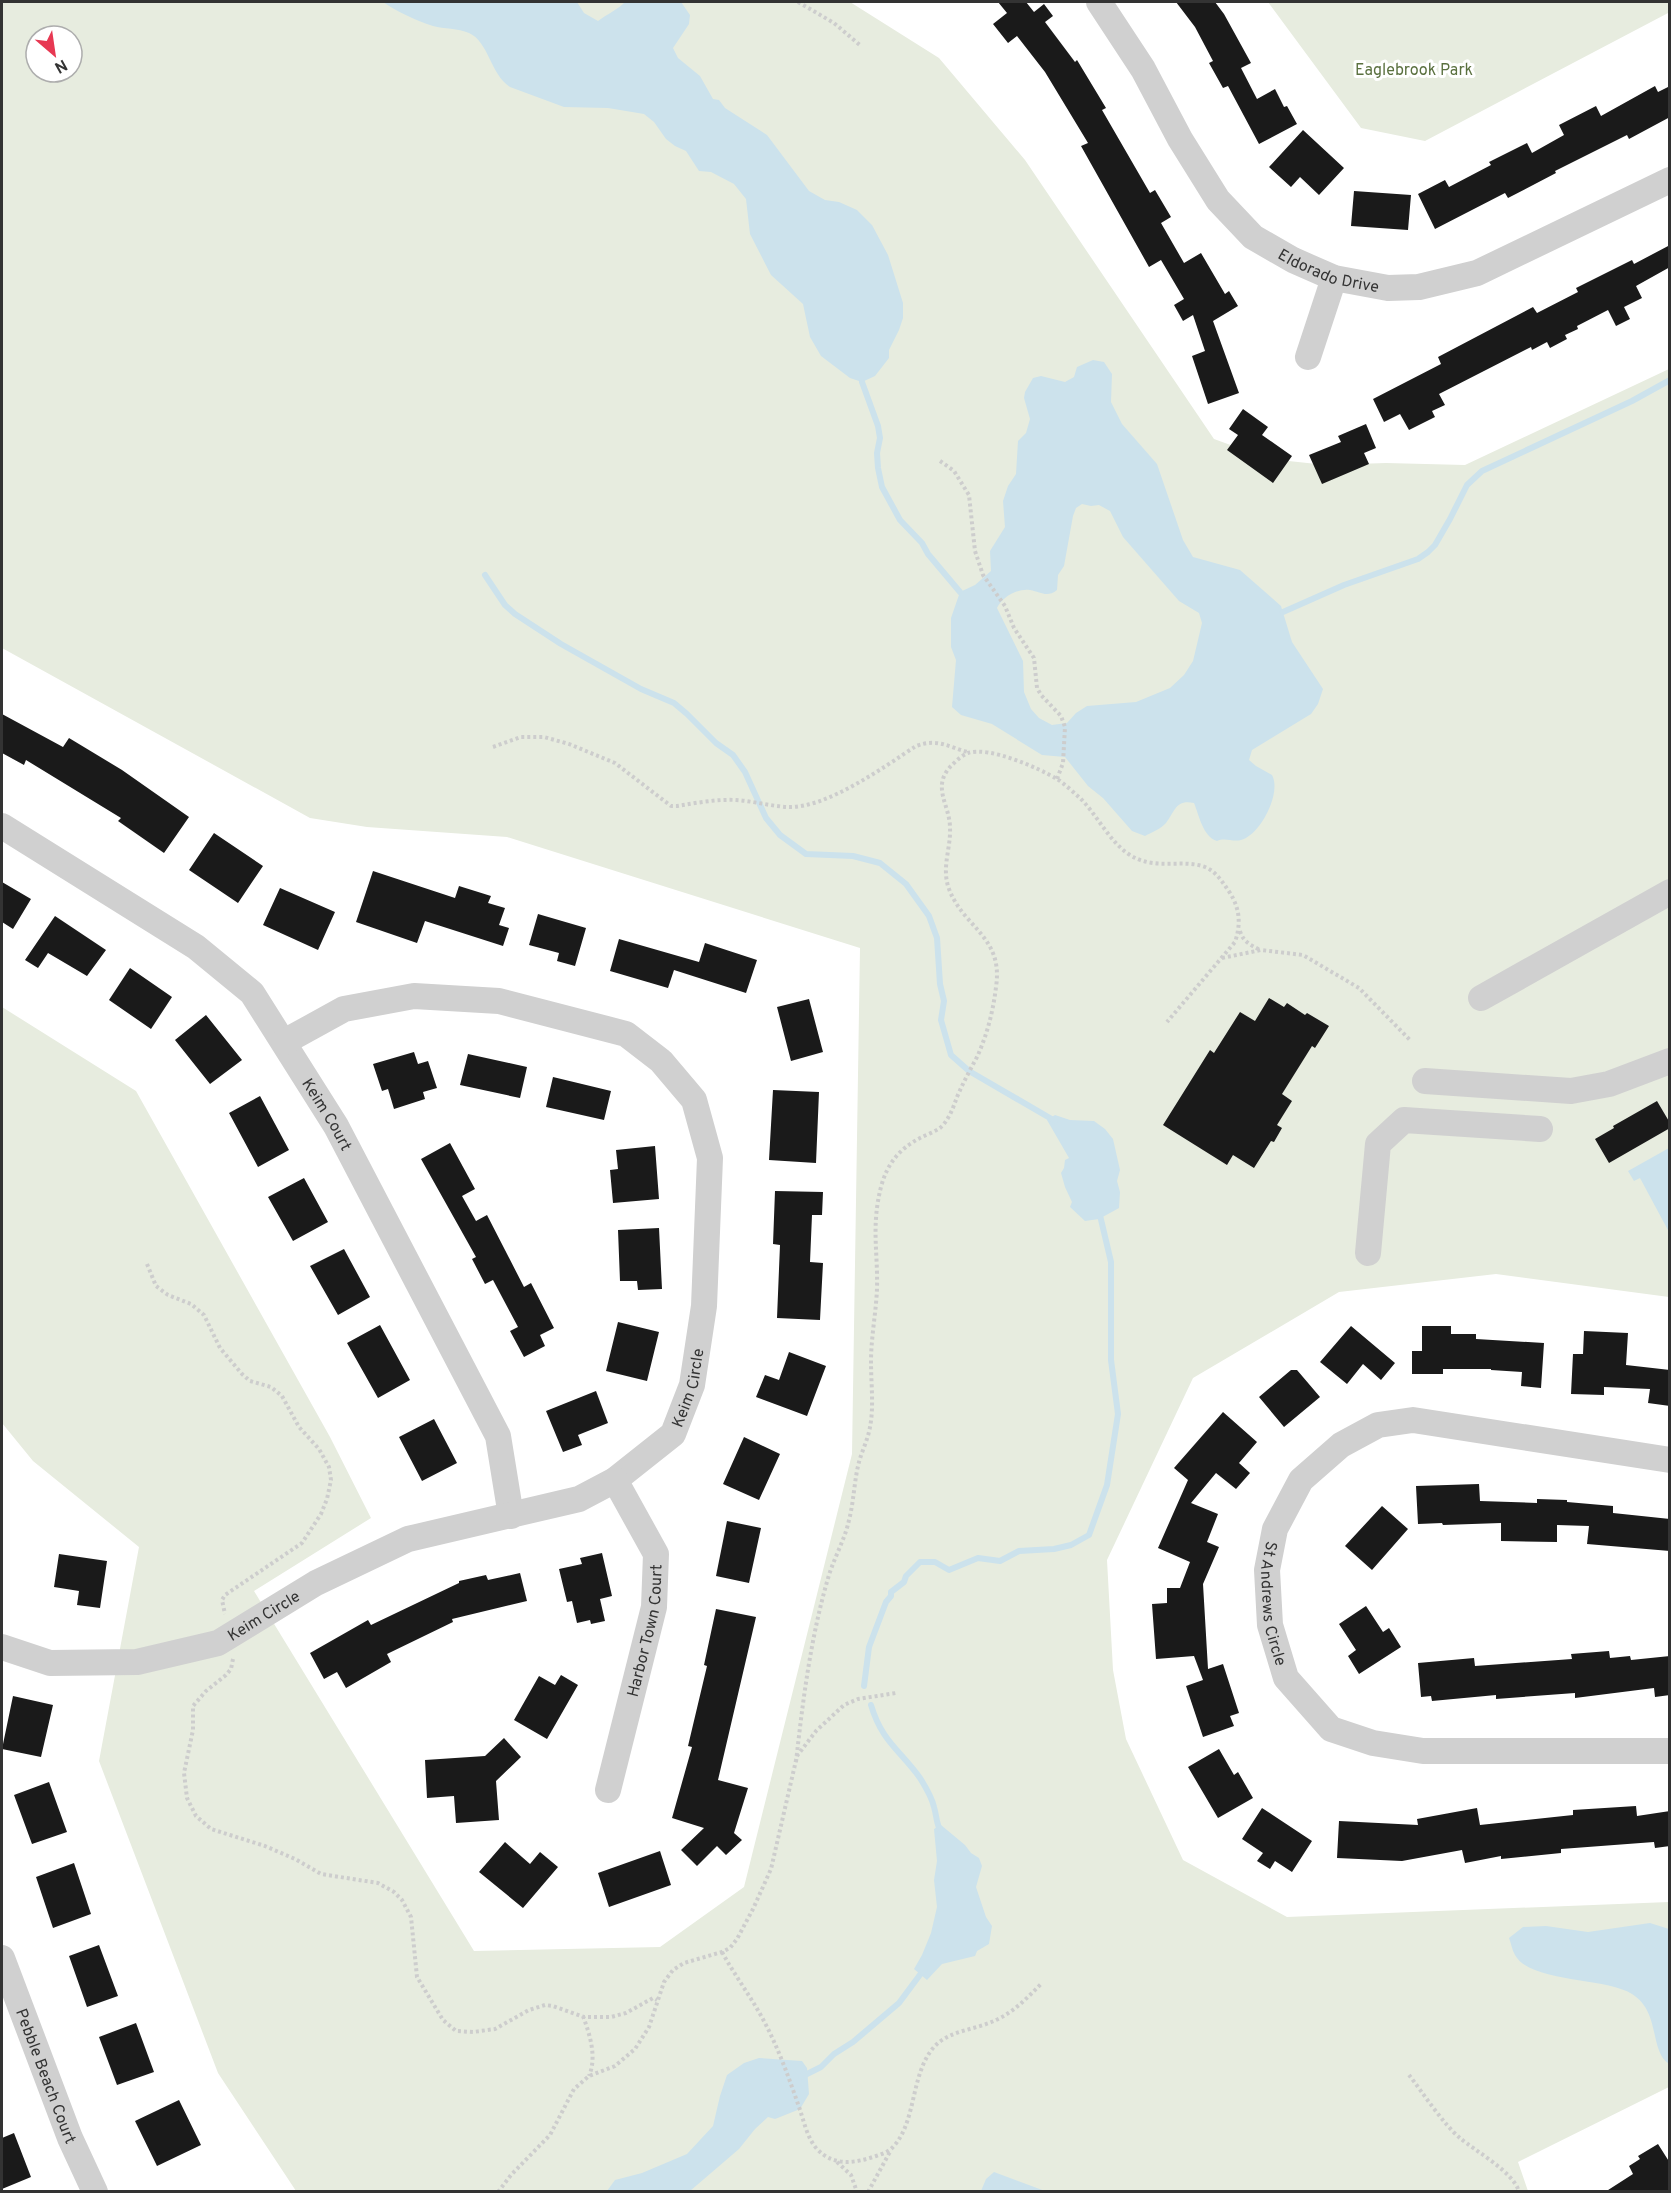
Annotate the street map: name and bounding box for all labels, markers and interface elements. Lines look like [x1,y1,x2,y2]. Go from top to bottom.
north arrow [24,24,84,84]
text: N [50,54,70,77]
park label: Eaglebrook Park [1355,61,1473,81]
street label: Eldorado Drive [1274,245,1381,298]
street label: Keim Court [296,1075,355,1155]
street label: Keim Circle [669,1347,709,1431]
street label: St Andrews Circle [1255,1539,1290,1669]
street label: Harbor Town Court [624,1564,668,1699]
street label: Keim Circle [225,1587,304,1647]
street label: Pebble Beach Court [10,2006,79,2148]

